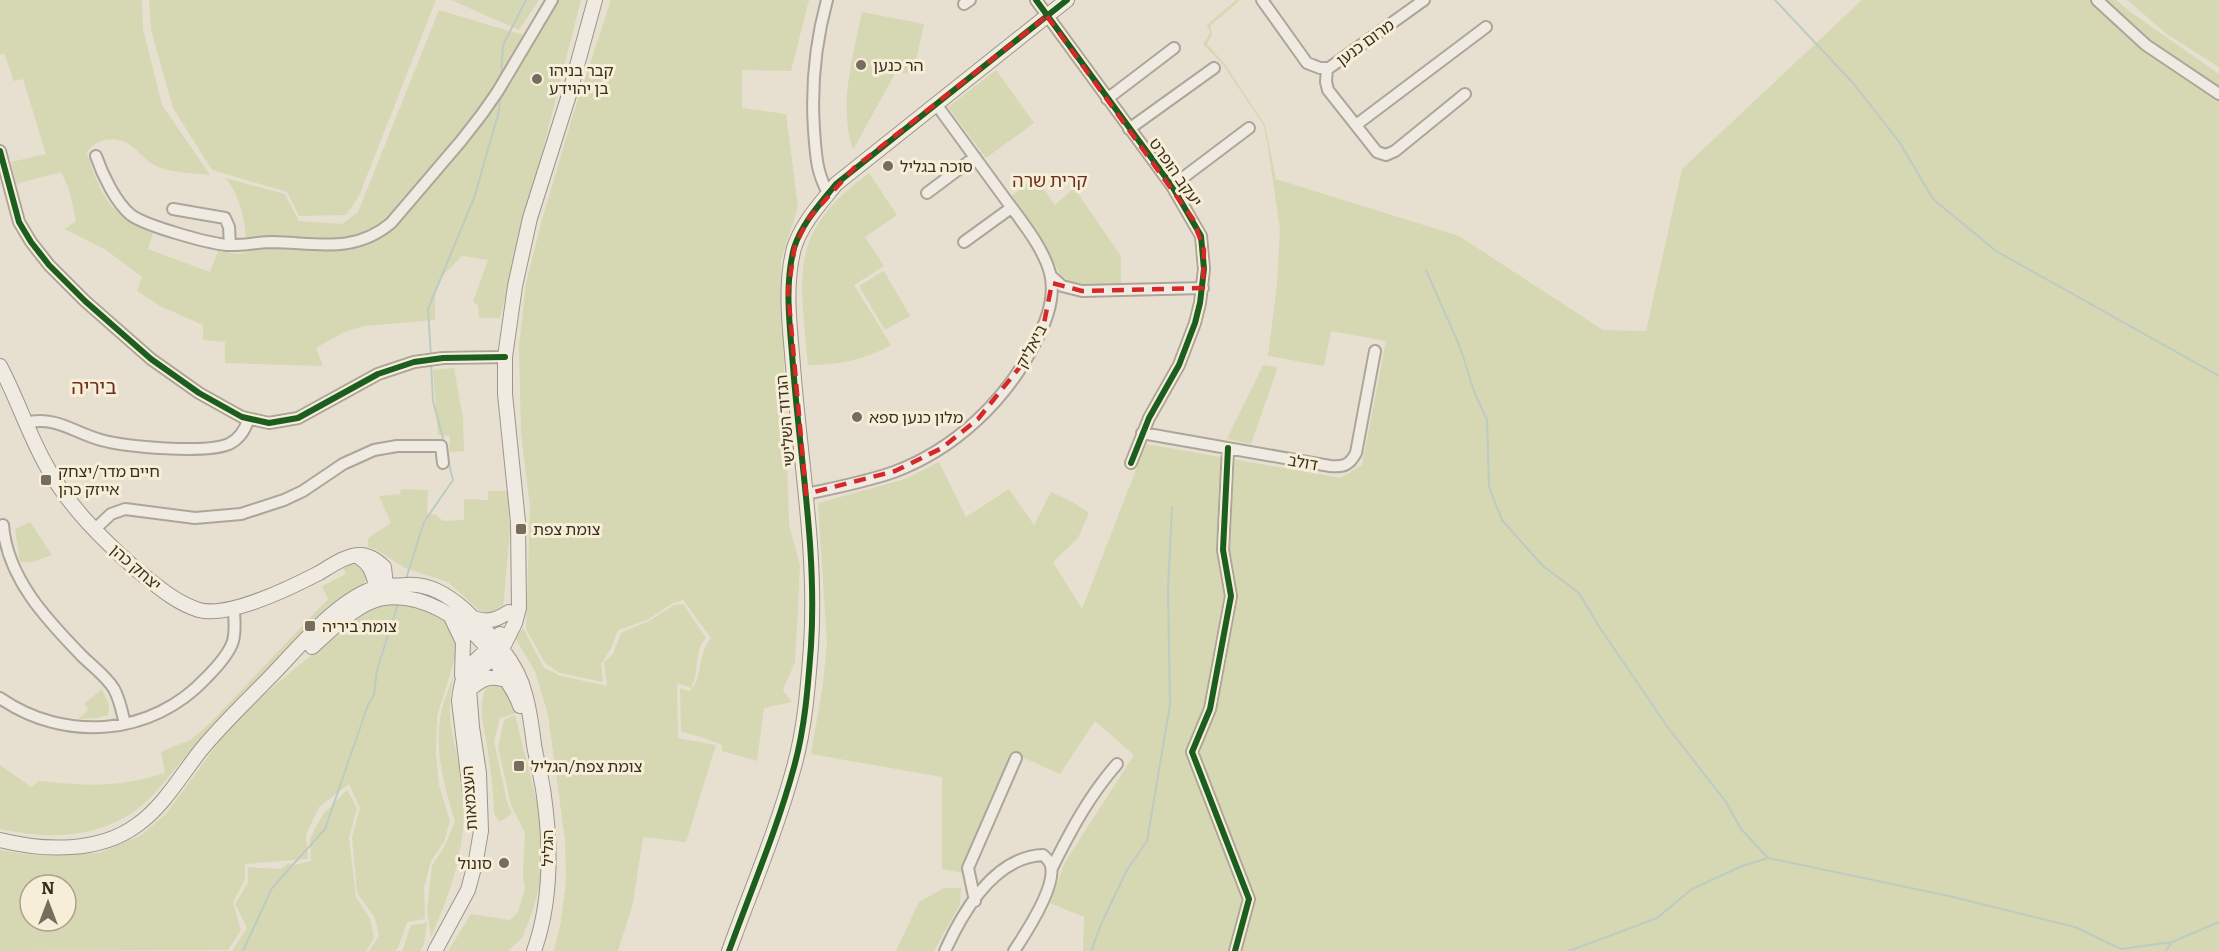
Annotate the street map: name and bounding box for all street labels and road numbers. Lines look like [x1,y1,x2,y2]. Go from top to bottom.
street label: מרום כנען [1330,12,1398,71]
street label: יעקב הופרט [1144,132,1209,211]
street label: ביאליק [1008,319,1052,372]
street label: הגדוד השלישי [768,374,800,468]
street label: דולב [1286,447,1321,476]
street label: יצחק כהן [106,537,168,595]
street label: העצמאות [454,765,482,831]
street label: הגליל [534,829,558,867]

